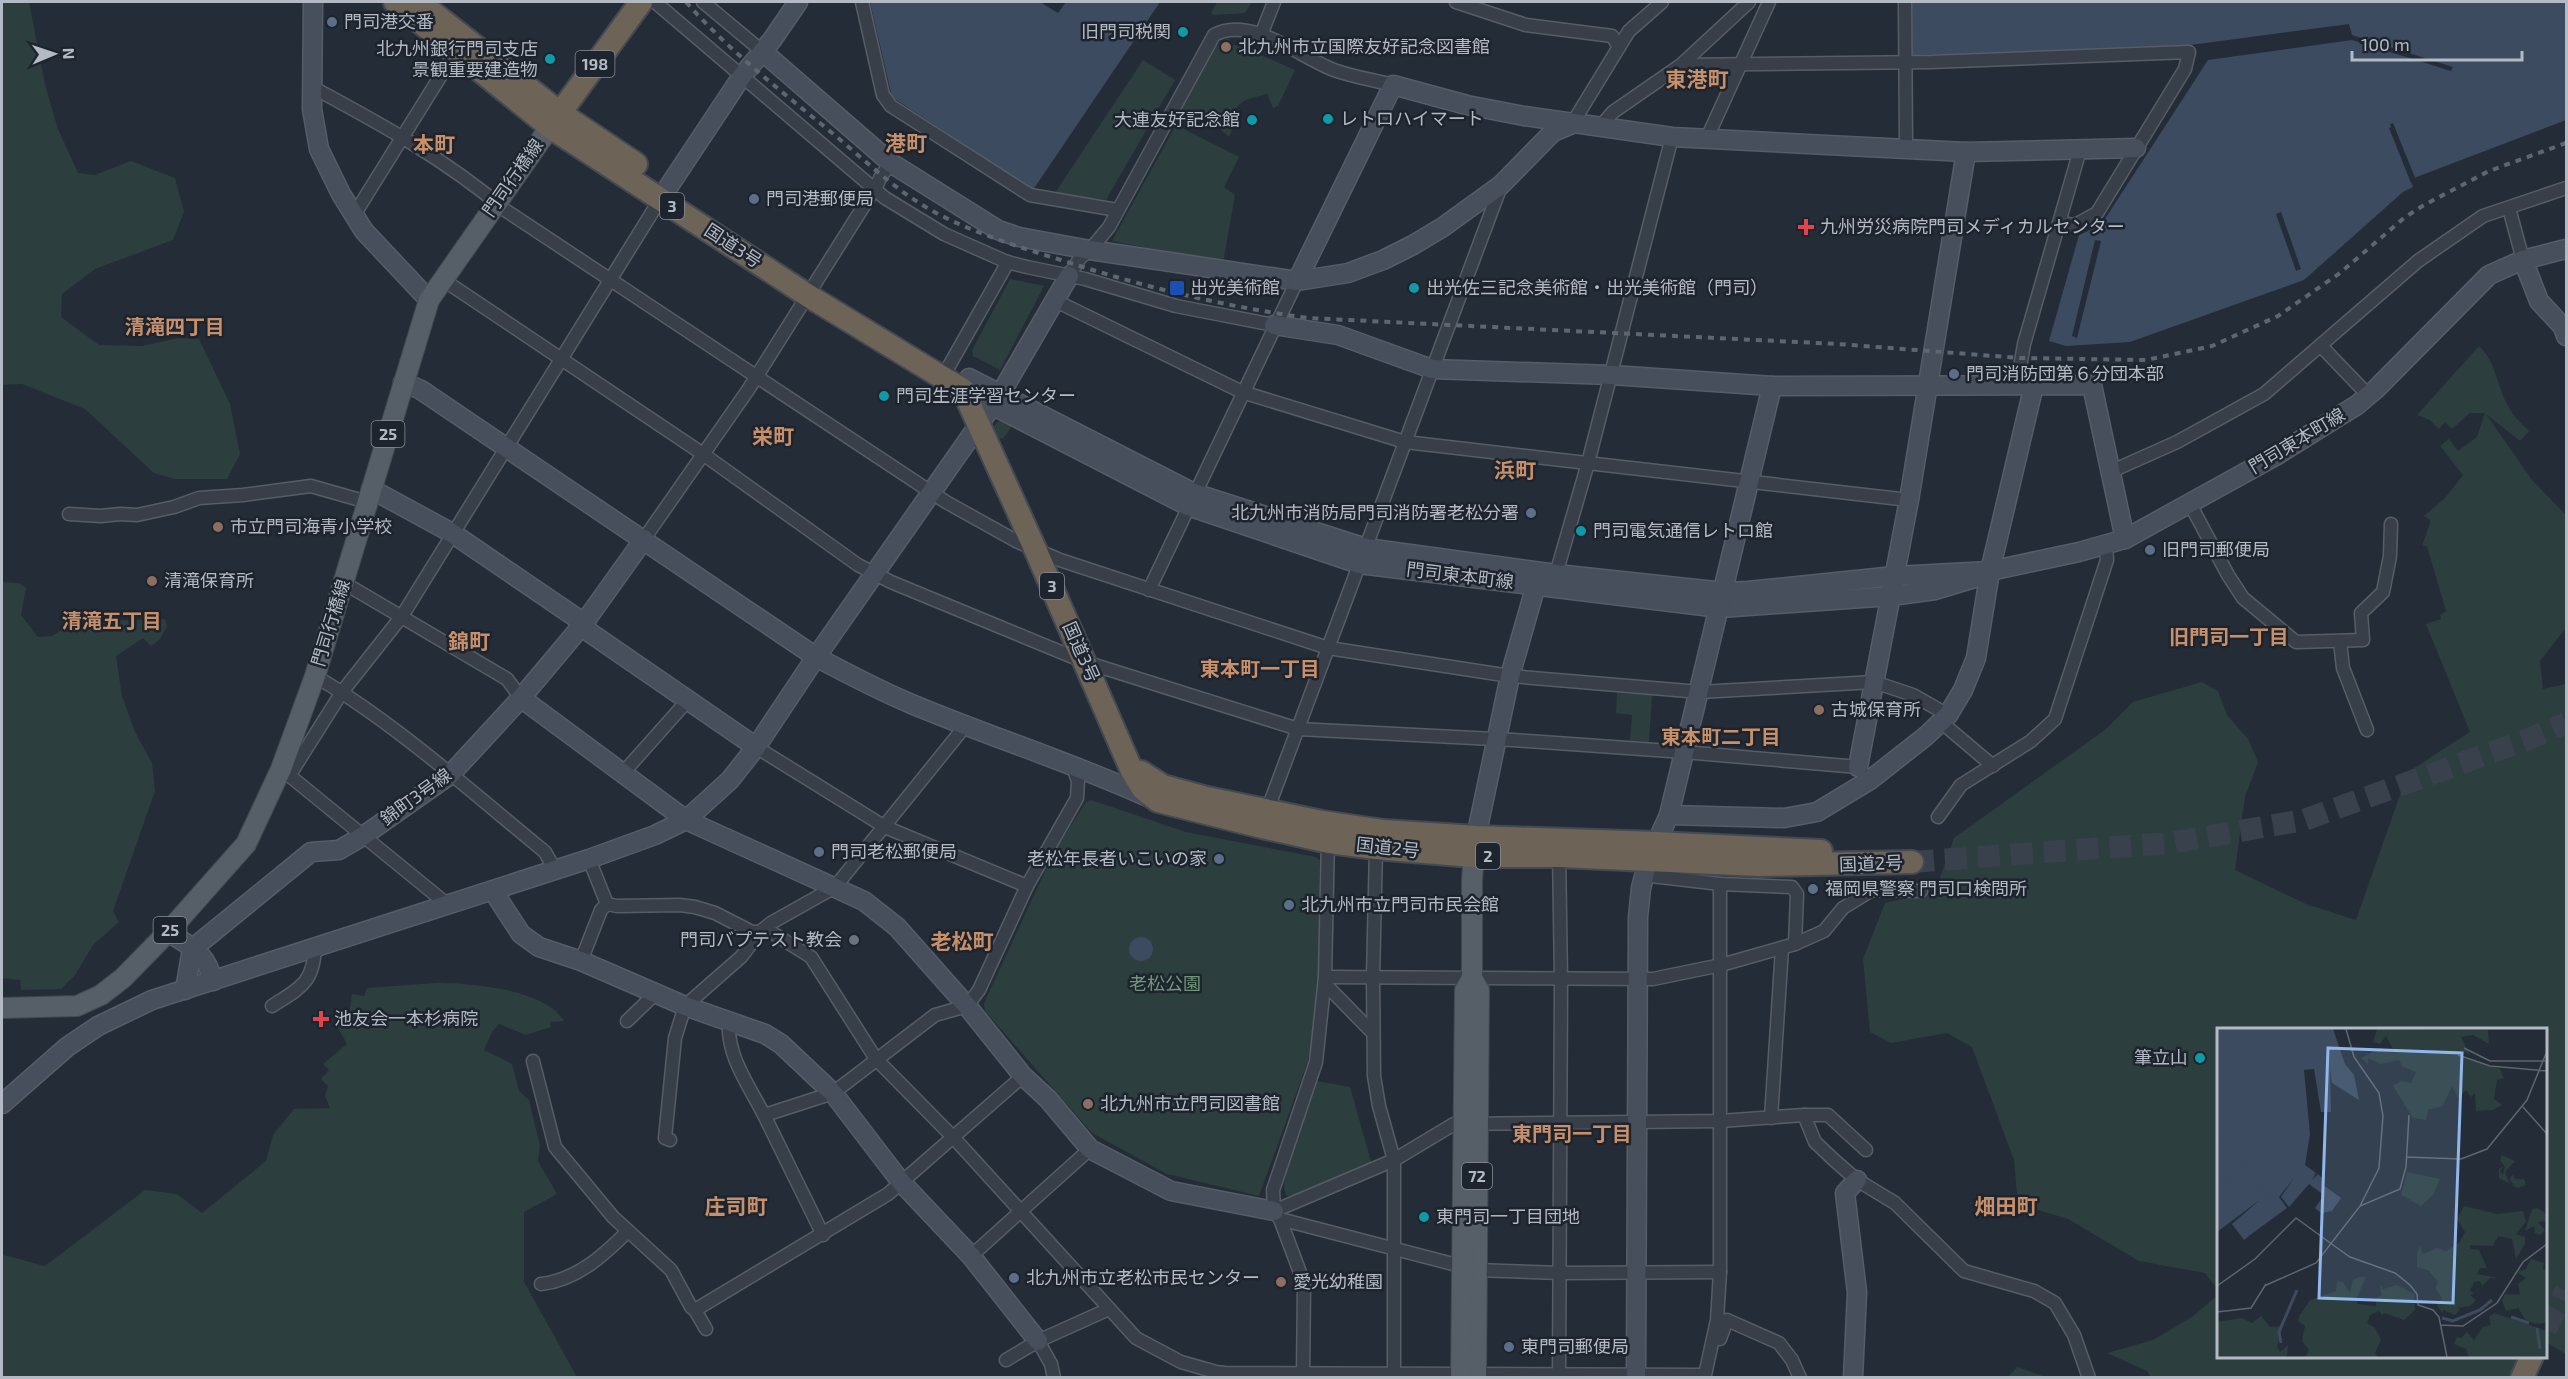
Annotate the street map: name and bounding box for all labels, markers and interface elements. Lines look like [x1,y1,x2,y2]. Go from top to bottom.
place label: 門司港交番 [344,10,434,32]
marker: 門司港交番 [325,15,339,29]
place label: 旧門司税関 [1081,20,1171,42]
north arrow [24,24,84,84]
scale bar [2352,24,2522,62]
marker: 旧門司税関 [1176,25,1190,39]
text: 100 m [2361,33,2410,55]
place label: 北九州市立国際友好記念図書館 [1238,35,1490,57]
place label: 北九州銀行門司支店 景観重要建造物 [376,37,538,80]
marker: 北九州市立国際友好記念図書館 [1219,40,1233,54]
text: N [60,47,79,60]
road number: 198 [576,51,614,77]
marker: 北九州銀行門司支店 景観重要建造物 [543,52,557,66]
district label: 東港町 [1666,66,1729,91]
place label: レトロハイマート [1340,107,1484,129]
place label: 大連友好記念館 [1114,108,1240,130]
marker: レトロハイマート [1321,112,1335,126]
marker: 大連友好記念館 [1245,113,1259,127]
district label: 港町 [885,130,927,155]
district label: 本町 [413,131,455,156]
street label: 門司行橋線 [477,134,547,221]
place label: 門司港郵便局 [766,187,874,209]
marker: 門司港郵便局 [747,192,761,206]
road number: 3 [660,193,684,219]
place label: 九州労災病院門司メディカルセンター [1820,215,2125,237]
marker: 九州労災病院門司メディカルセンター [1797,218,1815,236]
street label: 国道3号 [701,219,766,272]
place label: 出光美術館 [1190,276,1280,298]
place label: 出光佐三記念美術館・出光美術館（門司） [1426,276,1768,298]
marker: 出光美術館 [1168,279,1186,297]
marker: 出光佐三記念美術館・出光美術館（門司） [1407,281,1421,295]
district label: 清滝四丁目 [125,314,225,338]
place label: 門司消防団第６分団本部 [1966,362,2164,384]
marker: 門司消防団第６分団本部 [1947,367,1961,381]
place label: 門司生涯学習センター [896,384,1076,406]
marker: 門司生涯学習センター [877,389,891,403]
street label: 門司東本町線 [2245,403,2348,477]
road number: 25 [372,421,404,447]
district label: 栄町 [752,423,794,448]
district label: 浜町 [1494,457,1536,482]
place label: 北九州市消防局門司消防署老松分署 [1231,501,1519,523]
marker: 北九州市消防局門司消防署老松分署 [1524,506,1538,520]
place label: 市立門司海青小学校 [230,515,392,537]
place label: 門司電気通信レトロ館 [1593,519,1773,541]
marker: 市立門司海青小学校 [211,520,225,534]
marker: 門司電気通信レトロ館 [1574,524,1588,538]
place label: 旧門司郵便局 [2162,538,2270,560]
marker: 旧門司郵便局 [2143,543,2157,557]
street label: 門司東本町線 [1405,558,1515,593]
place label: 清滝保育所 [164,569,254,591]
road number: 3 [1040,573,1064,599]
marker: 清滝保育所 [145,574,159,588]
street label: 門司行橋線 [306,576,354,669]
district label: 清滝五丁目 [62,608,162,632]
street label: 国道3号 [1059,618,1105,685]
district label: 旧門司一丁目 [2169,624,2289,648]
district label: 錦町 [448,628,490,653]
district label: 東本町一丁目 [1200,656,1320,680]
place label: 古城保育所 [1831,698,1921,720]
marker: 古城保育所 [1812,703,1826,717]
district label: 東本町二丁目 [1661,724,1781,748]
street label: 錦町3号線 [376,763,455,829]
street label: 国道2号 [1355,833,1421,861]
place label: 門司老松郵便局 [831,840,957,862]
road number: 2 [1476,843,1500,869]
marker: 門司老松郵便局 [812,845,826,859]
place label: 老松年長者いこいの家 [1027,847,1207,869]
street label: 国道2号 [1839,851,1903,875]
marker: 老松年長者いこいの家 [1212,852,1226,866]
place label: 福岡県警察 門司口検問所 [1825,877,2027,899]
marker: 福岡県警察 門司口検問所 [1806,882,1820,896]
place label: 北九州市立門司市民会館 [1301,893,1499,915]
marker: 北九州市立門司市民会館 [1282,898,1296,912]
road number: 25 [154,917,186,943]
place label: 門司バプテスト教会 [680,928,842,950]
district label: 老松町 [931,928,994,953]
marker: 門司バプテスト教会 [847,933,861,947]
park label: 老松公園 [1129,972,1201,994]
place label: 池友会一本杉病院 [334,1007,478,1029]
marker: 池友会一本杉病院 [312,1010,330,1028]
inset map [2217,1028,2547,1358]
place label: 筆立山 [2134,1046,2188,1068]
marker: 筆立山 [2193,1051,2207,1065]
place label: 北九州市立門司図書館 [1100,1092,1280,1114]
marker: 北九州市立門司図書館 [1081,1097,1095,1111]
district label: 東門司一丁目 [1512,1121,1632,1145]
road number: 72 [1462,1163,1492,1189]
district label: 庄司町 [705,1193,768,1218]
district label: 畑田町 [1975,1193,2038,1218]
place label: 東門司一丁目団地 [1436,1205,1580,1227]
marker: 東門司一丁目団地 [1417,1210,1431,1224]
place label: 北九州市立老松市民センター [1026,1266,1260,1288]
place label: 愛光幼稚園 [1293,1270,1383,1292]
marker: 北九州市立老松市民センター [1007,1271,1021,1285]
marker: 愛光幼稚園 [1274,1275,1288,1289]
place label: 東門司郵便局 [1521,1335,1629,1357]
marker: 東門司郵便局 [1502,1340,1516,1354]

